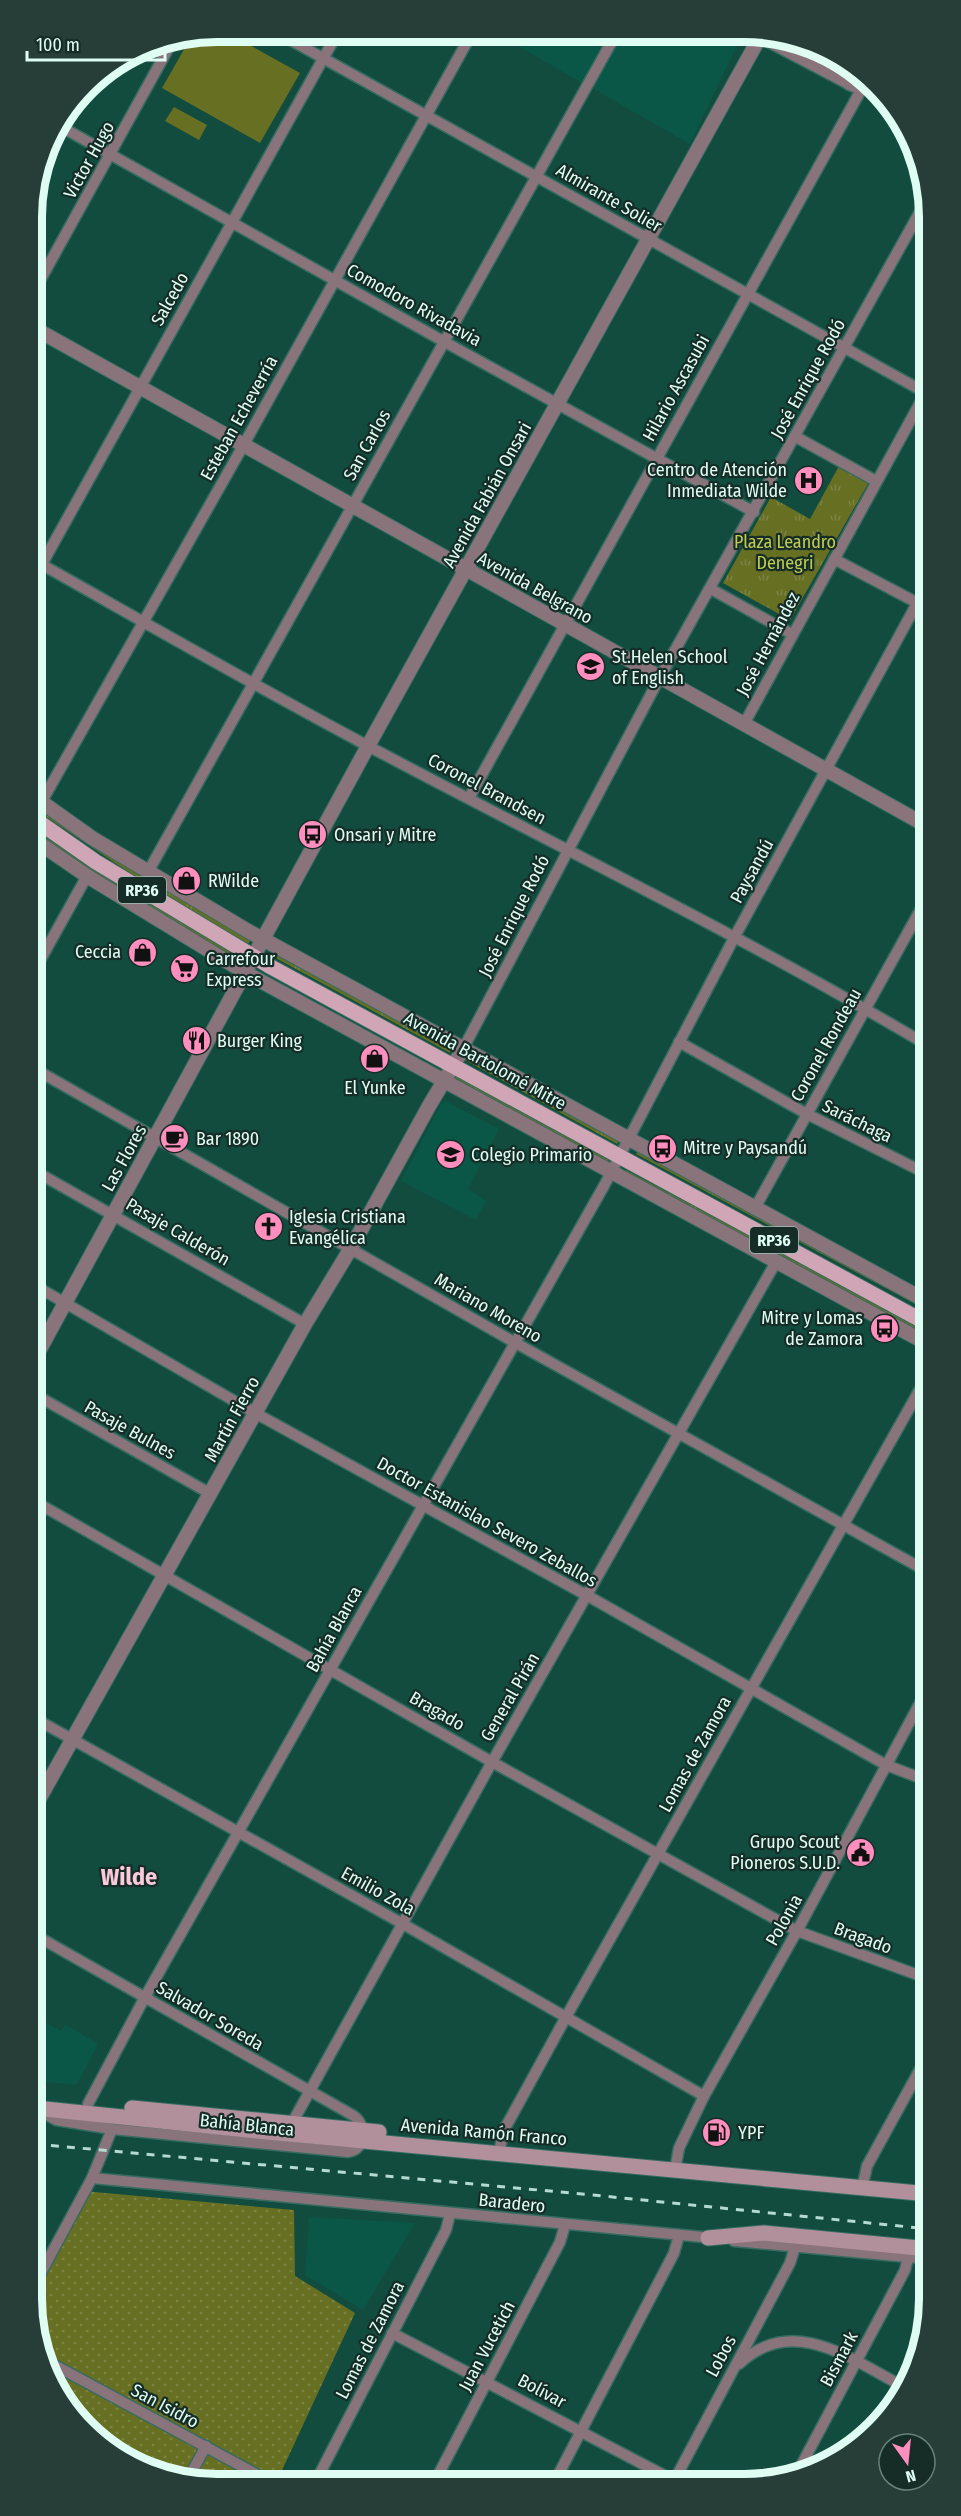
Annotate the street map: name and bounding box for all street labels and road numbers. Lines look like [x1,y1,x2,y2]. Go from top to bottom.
street label: Victor Hugo [59,118,119,202]
street label: Almirante Solier [552,159,666,237]
street label: Comodoro Rivadavia [343,259,485,351]
street label: Salcedo [146,268,194,330]
street label: José Enrique Rodó [766,315,850,443]
street label: Hilario Ascasubi [638,331,714,445]
street label: Esteban Echeverría [196,352,282,484]
street label: San Carlos [339,406,396,484]
street label: Avenida Fabián Onsari [438,418,536,572]
street label: Avenida Belgrano [473,547,597,629]
street label: José Hernández [731,588,805,700]
street label: Coronel Brandsen [424,749,550,829]
street label: Paysandú [725,835,779,907]
street label: José Enrique Rodó [474,851,554,981]
road number: RP36 [118,877,166,903]
street label: Coronel Rondeau [786,985,866,1105]
street label: Avenida Bartolomé Mitre [400,1007,570,1115]
street label: Saráchaga [818,1095,896,1147]
street label: Las Flores [97,1121,151,1195]
street label: Pasaje Calderón [122,1193,234,1271]
road number: RP36 [750,1227,798,1253]
street label: Mariano Moreno [430,1268,546,1348]
street label: Martín Fierro [200,1372,264,1466]
street label: Pasaje Bulnes [80,1396,180,1464]
street label: Doctor Estanislao Severo Zeballos [373,1452,601,1592]
street label: Bahía Blanca [301,1582,367,1676]
street label: General Pirán [476,1649,544,1745]
street label: Bragado [405,1686,469,1736]
street label: Lomas de Zamora [654,1692,736,1816]
street label: Emilio Zola [337,1862,419,1920]
street label: Polonia [761,1890,807,1950]
street label: Bragado [831,1917,895,1959]
street label: Salvador Soreda [153,1977,268,2056]
street label: Bahía Blanca [199,2109,296,2141]
street label: Avenida Ramón Franco [400,2114,568,2150]
street label: Baradero [478,2189,546,2217]
street label: Lomas de Zamora [331,2277,409,2403]
street label: Juan Vucetich [454,2297,520,2395]
street label: Bismark [815,2327,863,2390]
street label: Lobos [701,2331,741,2380]
street label: Bolívar [514,2369,571,2413]
street label: San Isidro [127,2379,203,2433]

